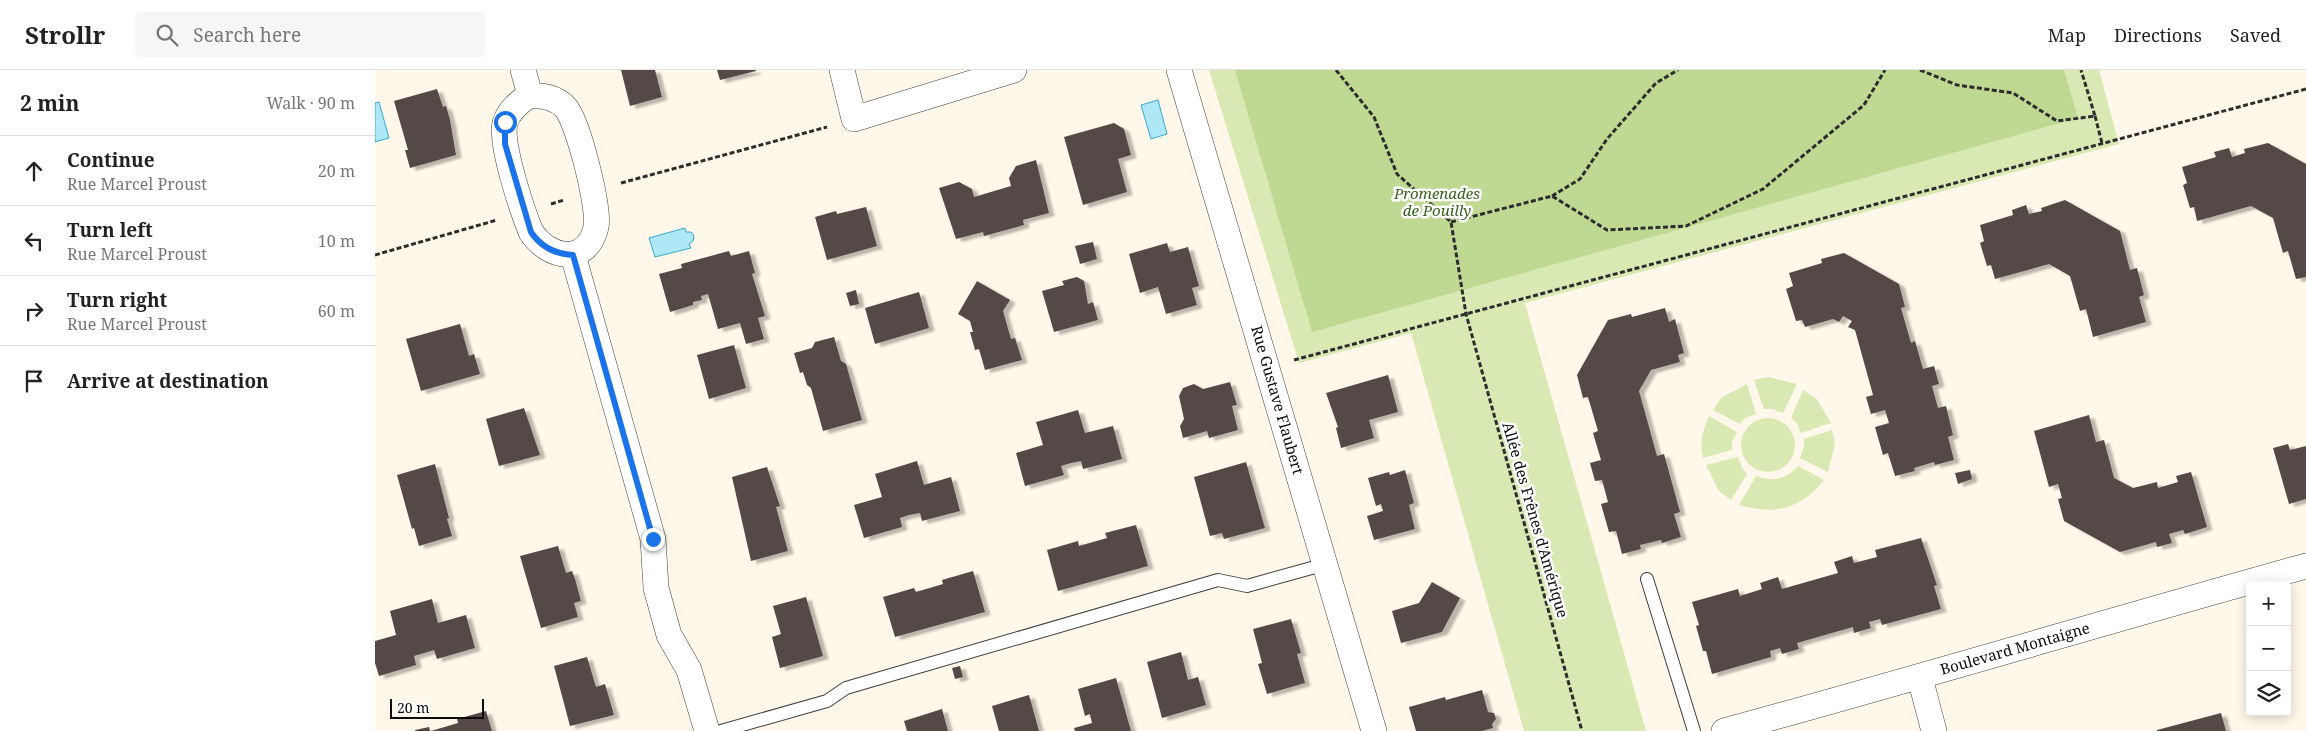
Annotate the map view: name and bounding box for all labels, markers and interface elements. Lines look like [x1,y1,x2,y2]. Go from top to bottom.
search box [135,12,485,57]
text: Strollr [25,18,105,51]
icon: search [153,21,181,49]
text: Search here [193,22,301,48]
text: Map [2048,23,2086,47]
text: Directions [2114,23,2202,47]
text: Saved [2230,23,2281,47]
text: 2 min [20,89,79,117]
text: Walk · 90 m [267,92,355,114]
route start [494,111,517,134]
text: Continue [67,147,155,173]
icon: ahead [20,157,48,185]
text: 20 m [318,160,355,182]
text: Rue Marcel Proust [67,173,207,195]
park label: Promenades de Pouilly [1393,183,1480,220]
text: Turn left [67,217,153,243]
icon: left [20,227,48,255]
text: 10 m [318,230,355,252]
text: Rue Marcel Proust [67,243,207,265]
text: Turn right [67,287,167,313]
icon: right [20,297,48,325]
text: 60 m [318,300,355,322]
text: Rue Marcel Proust [67,313,207,335]
street label: Rue Gustave Flaubert [1247,323,1309,476]
icon: arrive [20,367,48,395]
text: Arrive at destination [67,368,269,394]
street label: Allée des Frênes d'Amérique [1498,420,1574,620]
route end [642,528,665,551]
map controls [2246,581,2291,716]
button: + [2246,581,2291,626]
street label: Boulevard Montaigne [1938,617,2092,679]
button: − [2246,626,2291,671]
button: layers [2246,671,2291,716]
scale bar [390,696,484,719]
text: 20 m [397,698,430,717]

